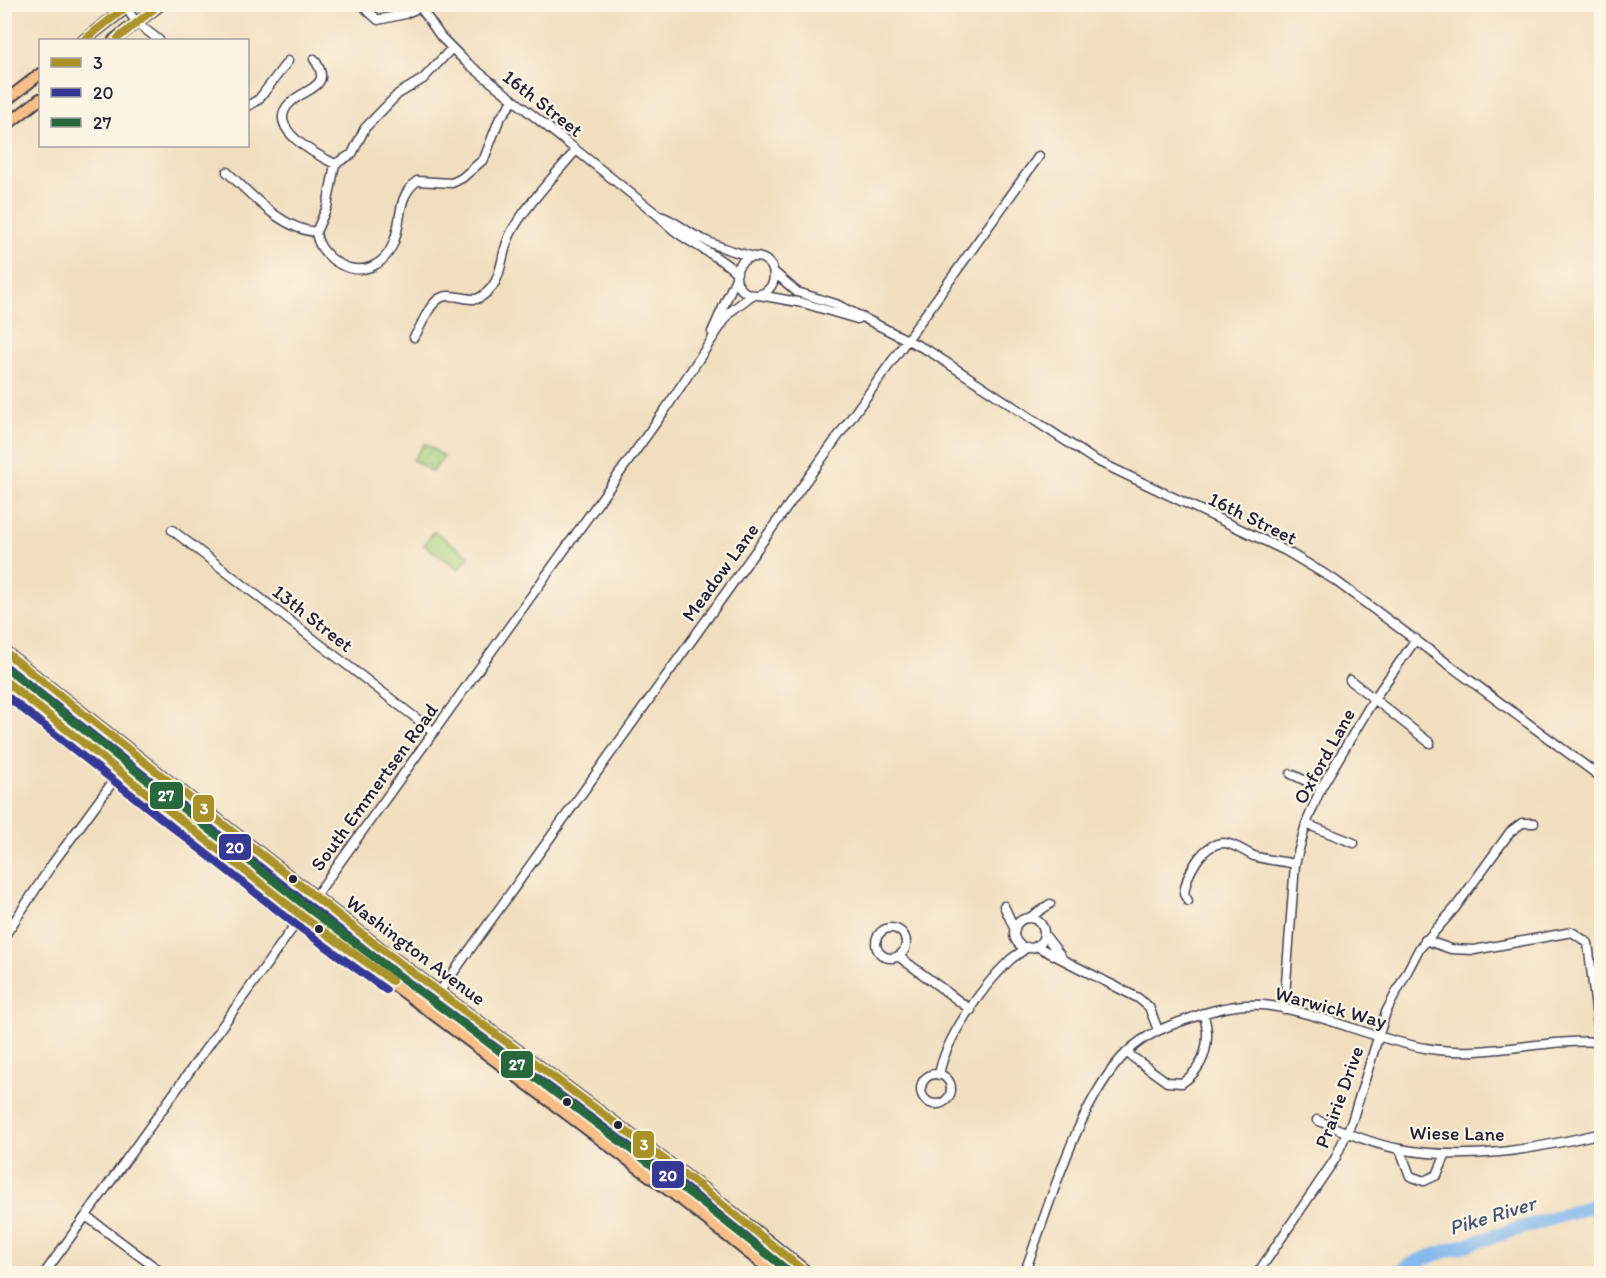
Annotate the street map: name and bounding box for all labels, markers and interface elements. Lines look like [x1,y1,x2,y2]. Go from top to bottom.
legend [39,39,249,147]
text: 3 [93,52,103,74]
street label: 16th Street [498,64,588,142]
text: 20 [93,82,114,104]
text: 27 [93,112,111,134]
street label: 16th Street [1205,486,1302,550]
street label: Meadow Lane [676,518,764,626]
street label: 13th Street [268,579,358,657]
street label: South Emmertsen Road [305,699,443,875]
street label: Oxford Lane [1288,704,1360,808]
line badge: 27 [149,781,184,810]
text: 27 [158,786,174,805]
line badge: 3 [192,794,215,823]
text: 3 [200,799,209,818]
line badge: 20 [218,833,252,861]
text: 20 [226,838,244,857]
unlabelled marker [287,873,299,885]
street label: Washington Avenue [341,890,491,1010]
unlabelled marker [313,923,325,935]
street label: Warwick Way [1273,981,1390,1034]
street label: Prairie Drive [1309,1043,1369,1151]
line badge: 27 [500,1050,534,1079]
text: 27 [509,1055,525,1074]
unlabelled marker [561,1096,573,1108]
unlabelled marker [612,1119,624,1131]
street label: Wiese Lane [1409,1120,1505,1146]
line badge: 3 [632,1130,655,1159]
text: 3 [640,1135,649,1154]
line badge: 20 [651,1160,685,1189]
text: 20 [659,1166,677,1185]
water label: Pike River [1446,1189,1541,1240]

